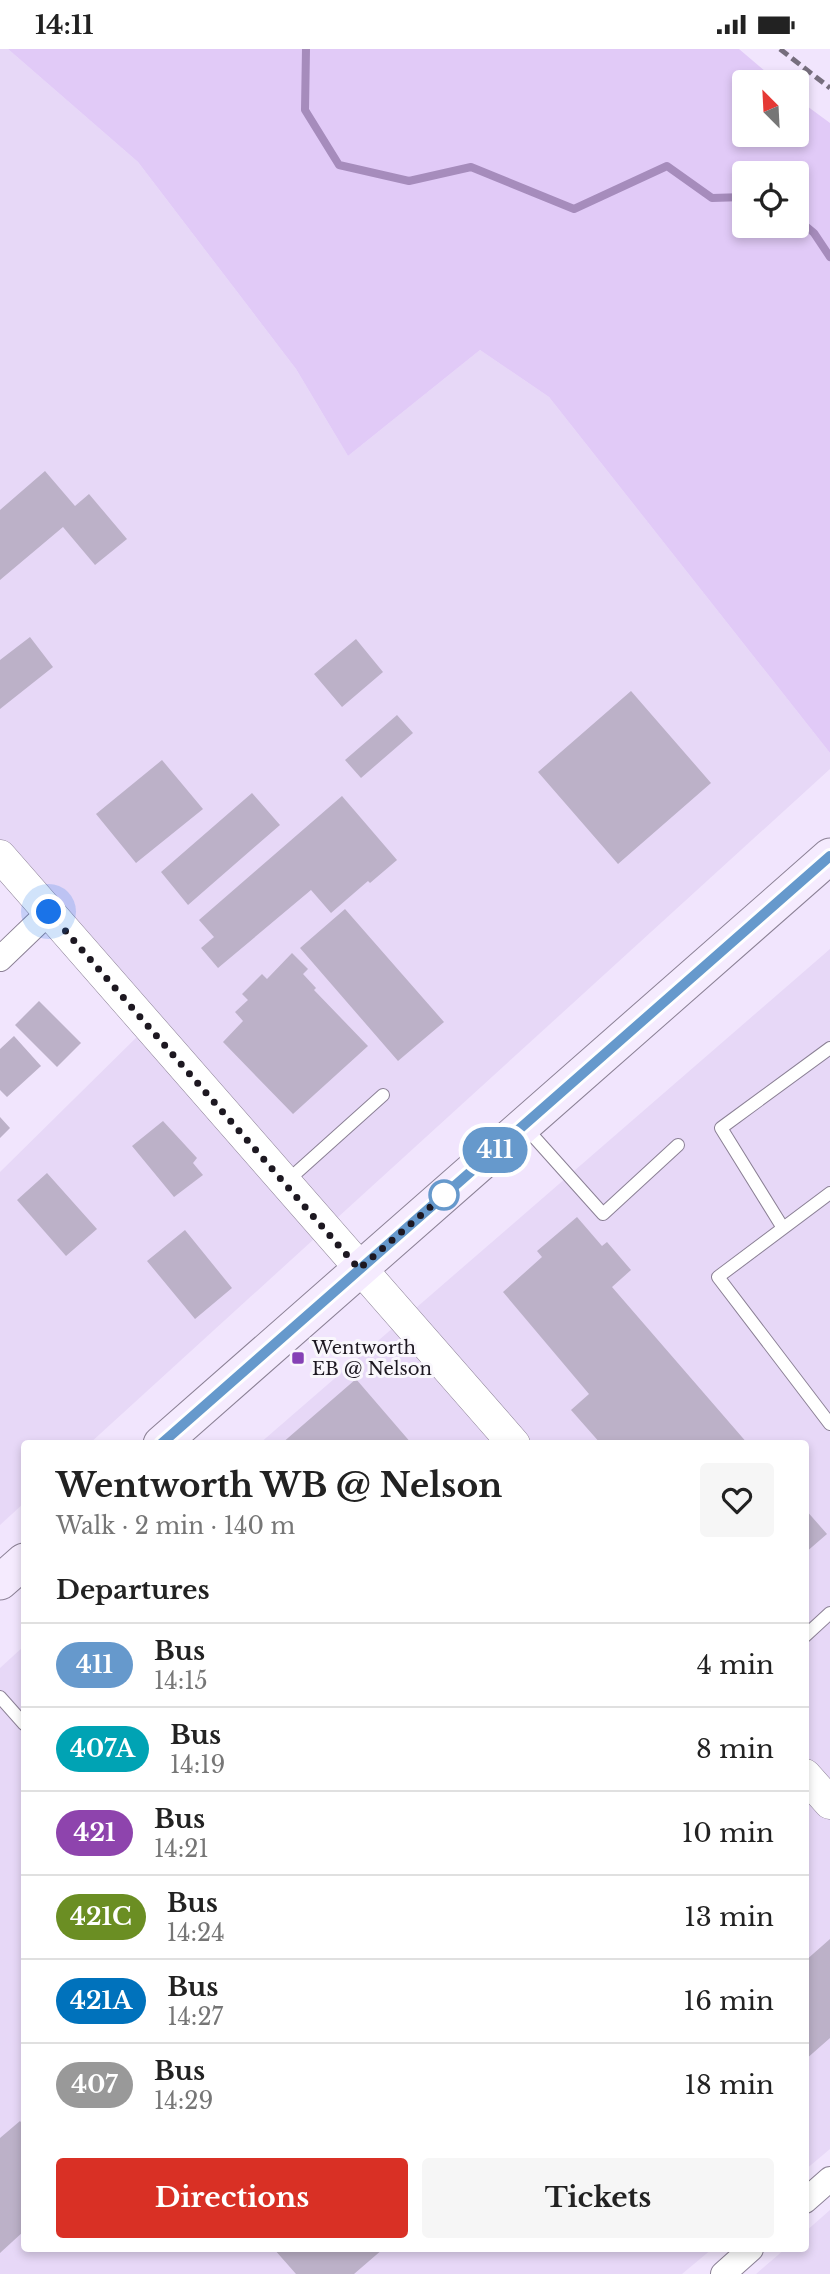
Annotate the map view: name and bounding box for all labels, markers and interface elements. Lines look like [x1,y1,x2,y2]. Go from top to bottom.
text: 14:11 [35,9,94,41]
north arrow [732,70,808,147]
map controls [732,70,809,238]
button: locate [732,161,809,238]
your location [31,894,66,929]
line badge: 411 [455,1127,535,1173]
text: 411 [477,1135,513,1164]
unlabelled marker [429,1180,459,1210]
place label: Wentworth EB @ Nelson [311,1337,432,1380]
marker: Wentworth EB @ Nelson [290,1350,306,1366]
button: heart [700,1463,774,1537]
text: Wentworth WB @ Nelson [56,1465,502,1506]
text: Walk · 2 min · 140 m [56,1512,295,1540]
text: Departures [56,1574,210,1606]
text: Bus [154,1635,205,1667]
text: 4 min [697,1649,774,1681]
text: 411 [76,1650,113,1679]
text: 14:15 [154,1667,208,1695]
text: Bus [170,1719,221,1751]
text: 8 min [696,1733,774,1765]
text: 407A [70,1734,135,1763]
text: 14:19 [170,1751,225,1779]
text: Bus [154,1803,205,1835]
text: 10 min [682,1817,774,1849]
text: 421 [73,1818,116,1847]
text: 14:21 [154,1835,209,1863]
text: Bus [167,1887,218,1919]
text: 13 min [684,1901,774,1933]
text: 421C [70,1902,132,1931]
text: 14:24 [167,1919,225,1947]
text: Bus [167,1971,218,2003]
text: 16 min [684,1985,774,2017]
text: 421A [70,1986,132,2015]
text: 14:27 [167,2003,223,2031]
text: Bus [154,2055,205,2087]
text: 18 min [685,2069,774,2101]
text: 407 [71,2070,118,2099]
text: 14:29 [154,2087,213,2115]
button: Directions [56,2158,408,2238]
button: Tickets [422,2158,774,2238]

